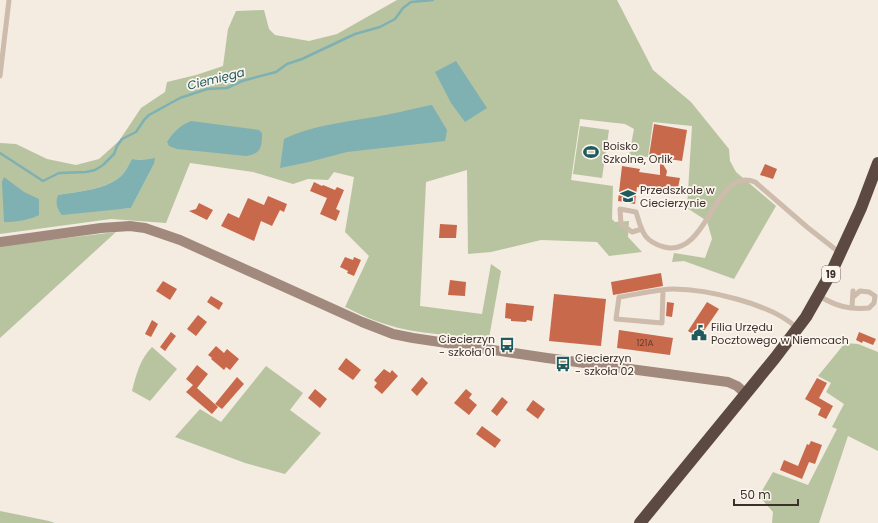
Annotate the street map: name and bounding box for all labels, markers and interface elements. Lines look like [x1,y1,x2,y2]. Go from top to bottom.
water label: Ciemięga [185,63,246,94]
place label: Boisko Szkolne, Orlik [603,138,673,167]
sports icon: Boisko Szkolne, Orlik [582,143,600,161]
place label: Przedszkole w Ciecierzynie [640,182,715,211]
school or university icon: Przedszkole w Ciecierzynie [619,187,637,205]
road number: 19 [822,266,840,282]
place label: Filia Urzędu Pocztowego w Niemcach [711,319,849,348]
public building icon: Filia Urzędu Pocztowego w Niemcach [690,324,708,342]
place label: Ciecierzyn - szkoła 01 [438,331,495,360]
bus stop icon: Ciecierzyn - szkoła 01 [498,336,516,354]
house number: 121A [636,337,654,349]
place label: Ciecierzyn - szkoła 02 [575,350,634,379]
bus stop icon: Ciecierzyn - szkoła 02 [554,355,572,373]
scale bar [734,481,798,507]
text: 50 m [740,486,771,503]

